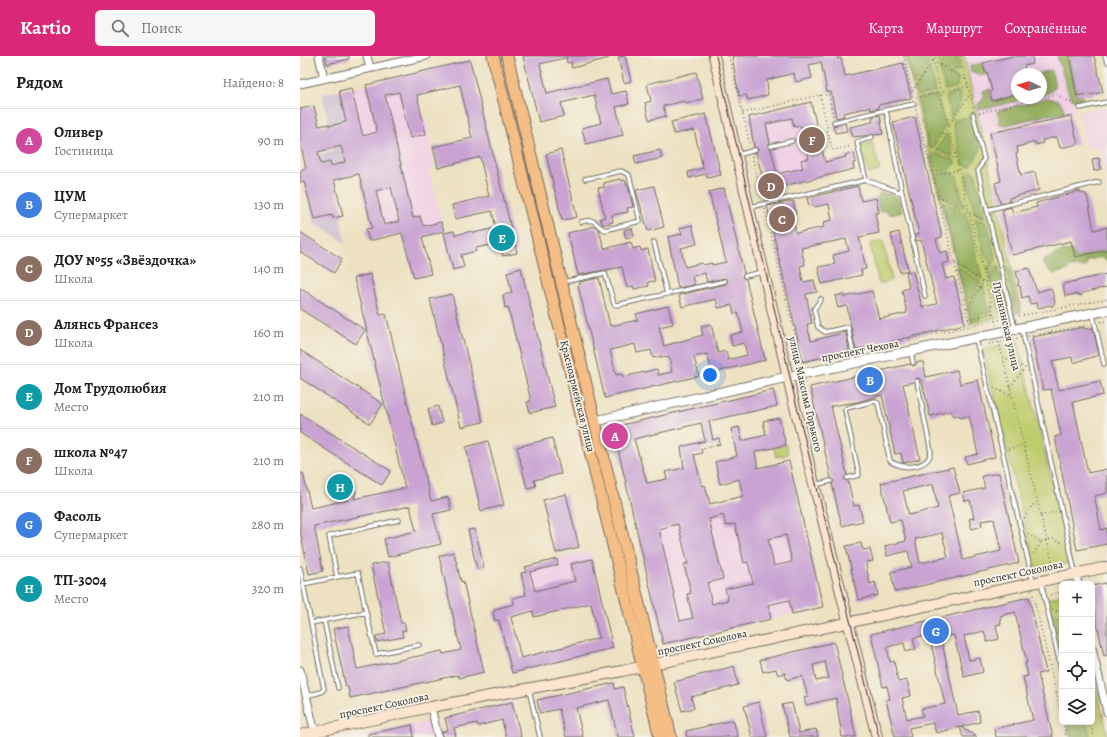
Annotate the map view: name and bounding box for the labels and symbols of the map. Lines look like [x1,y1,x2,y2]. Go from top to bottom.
north arrow [1011,68,1047,104]
pin: F [799,125,825,155]
pin: D [758,171,784,201]
pin: C [769,204,795,234]
pin: E [489,223,515,253]
street label: Пушкинская улица [989,280,1024,373]
street label: улица Максима Горького [785,334,826,454]
street label: проспект Чехова [820,335,901,365]
street label: Красноармейская улица [556,339,599,455]
your location [700,365,720,385]
pin: B [857,365,883,395]
pin: A [602,421,628,451]
pin: H [327,472,353,502]
street label: проспект Соколова [972,556,1065,590]
pin: G [923,616,949,646]
street label: проспект Соколова [656,625,749,659]
street label: проспект Соколова [338,688,431,722]

